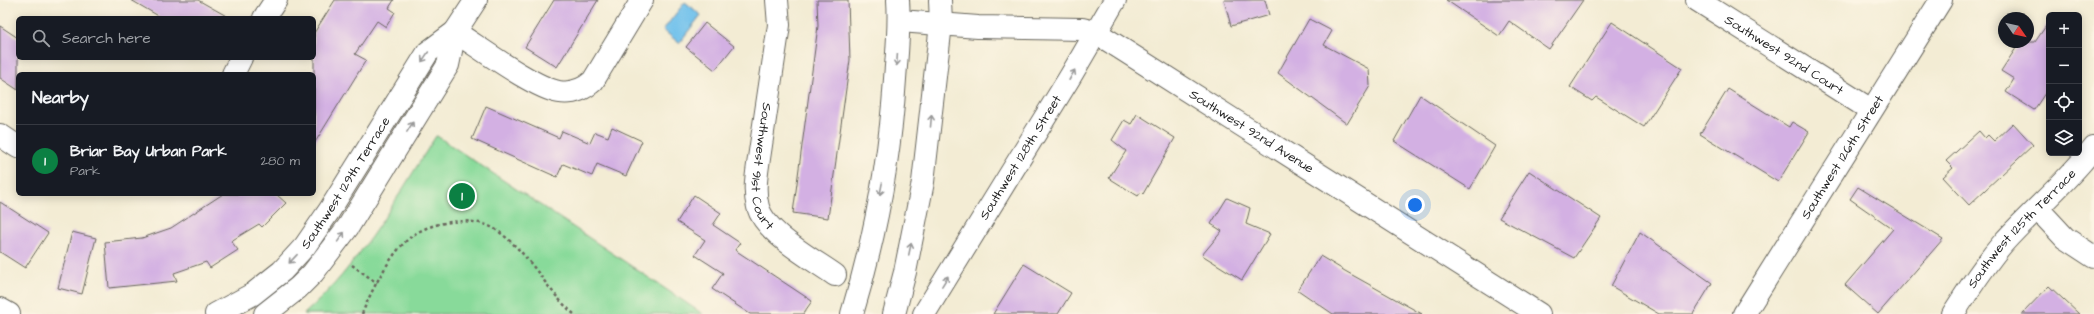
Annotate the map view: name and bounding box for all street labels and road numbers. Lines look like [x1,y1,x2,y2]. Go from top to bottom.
street label: Southwest 92nd Court [1721,11,1848,100]
street label: Southwest 92nd Avenue [1186,85,1317,178]
street label: Southwest 128th Street [975,91,1066,223]
street label: Southwest 126th Street [1797,91,1888,223]
street label: Southwest 91st Court [747,102,779,235]
street label: Southwest 129th Terrace [297,114,394,253]
street label: Southwest 125th Terrace [1963,165,2080,292]

